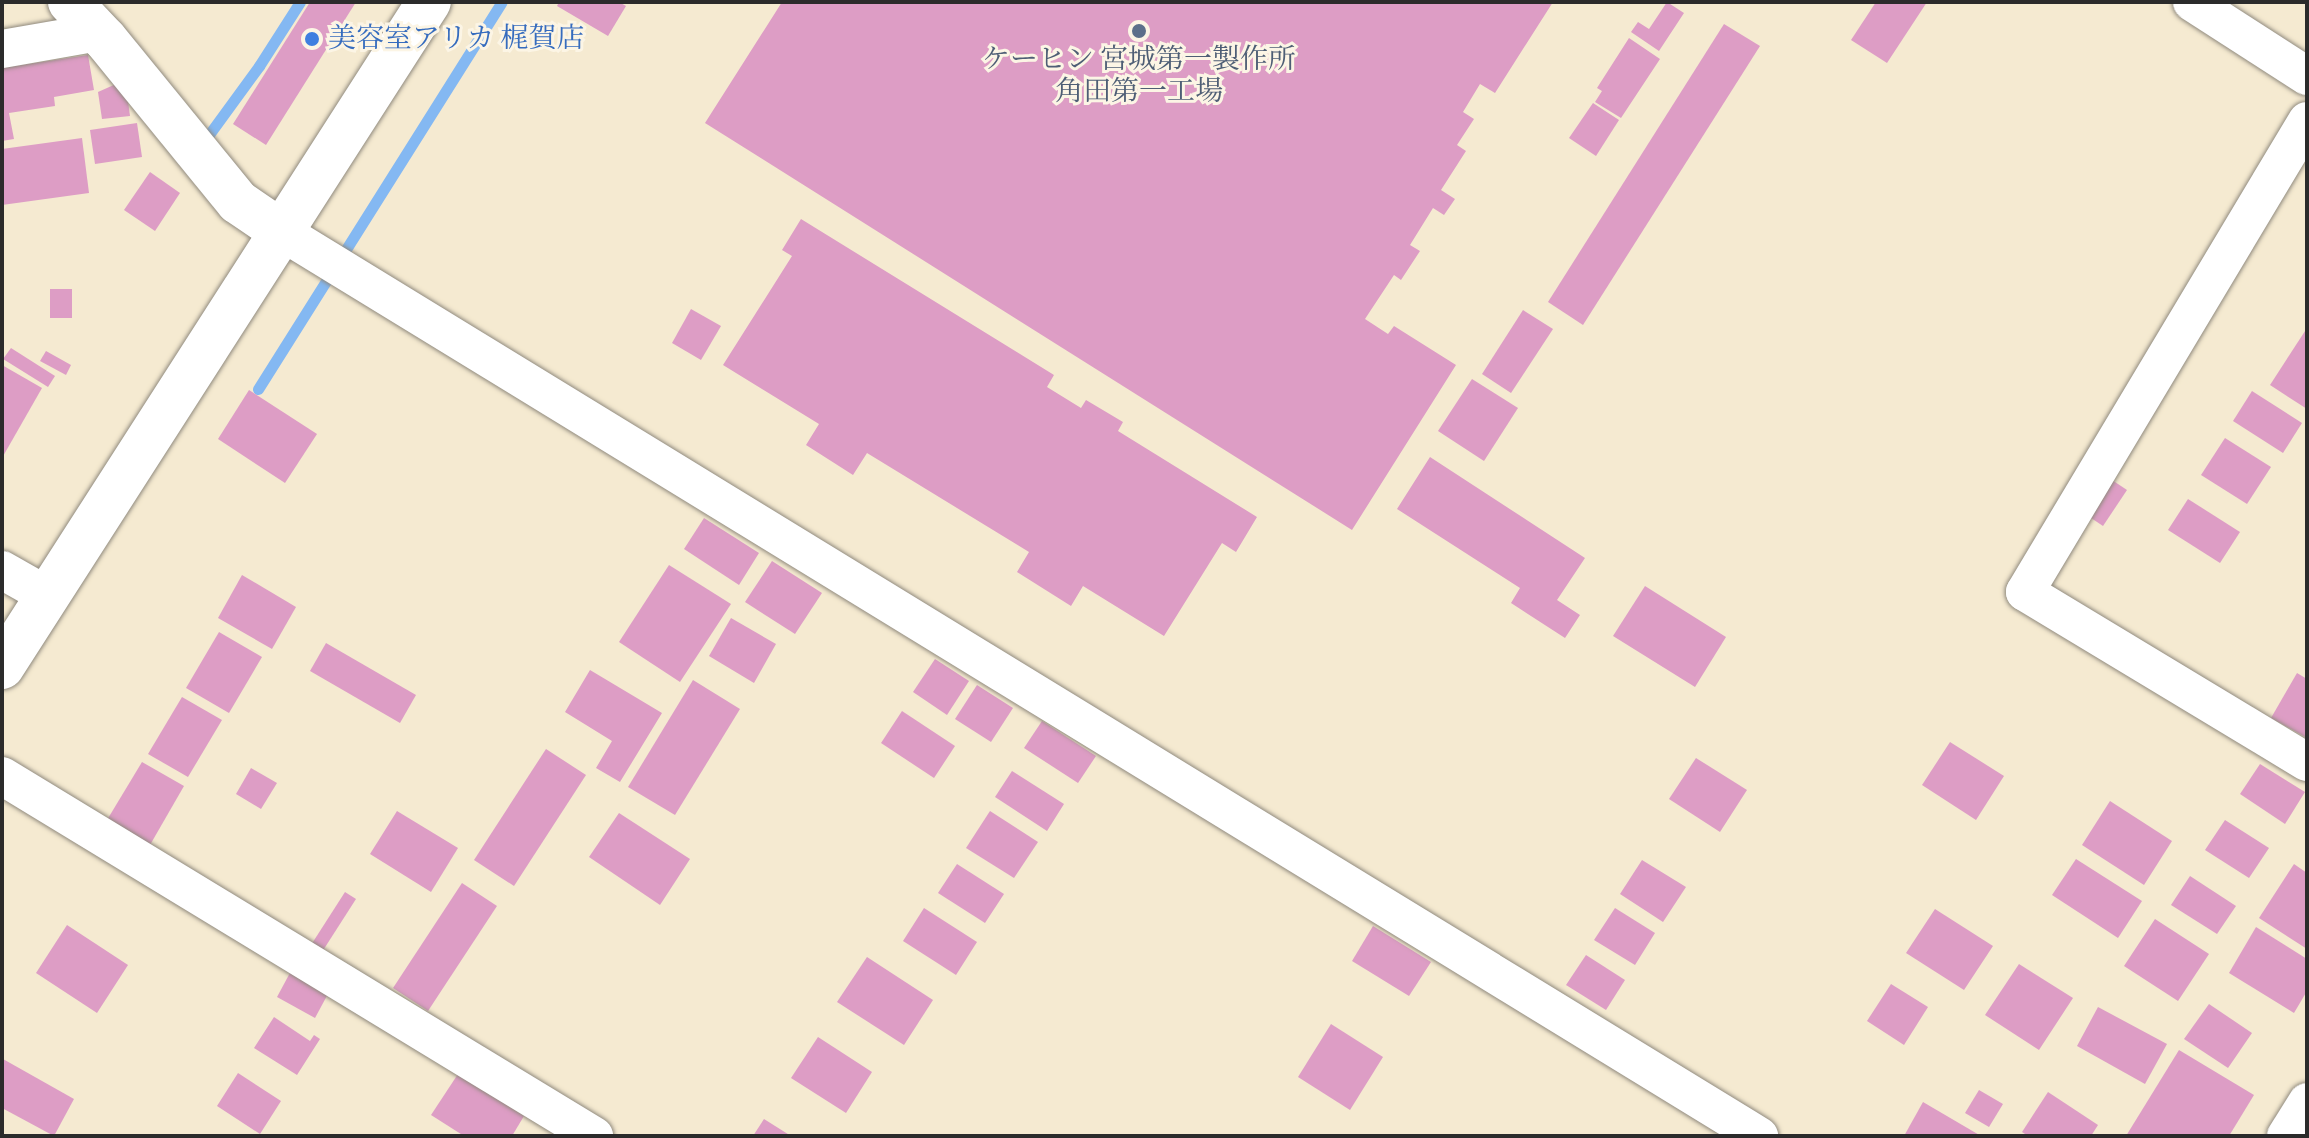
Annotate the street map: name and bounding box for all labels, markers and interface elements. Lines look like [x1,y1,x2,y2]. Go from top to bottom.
place label: 美容室アリカ 梶賀店 [328,22,586,56]
marker: ケーヒン 宮城第一製作所 角田第一工場 [1130,22,1148,40]
marker: 美容室アリカ 梶賀店 [303,30,321,48]
place label: ケーヒン 宮城第一製作所 角田第一工場 [982,43,1296,109]

